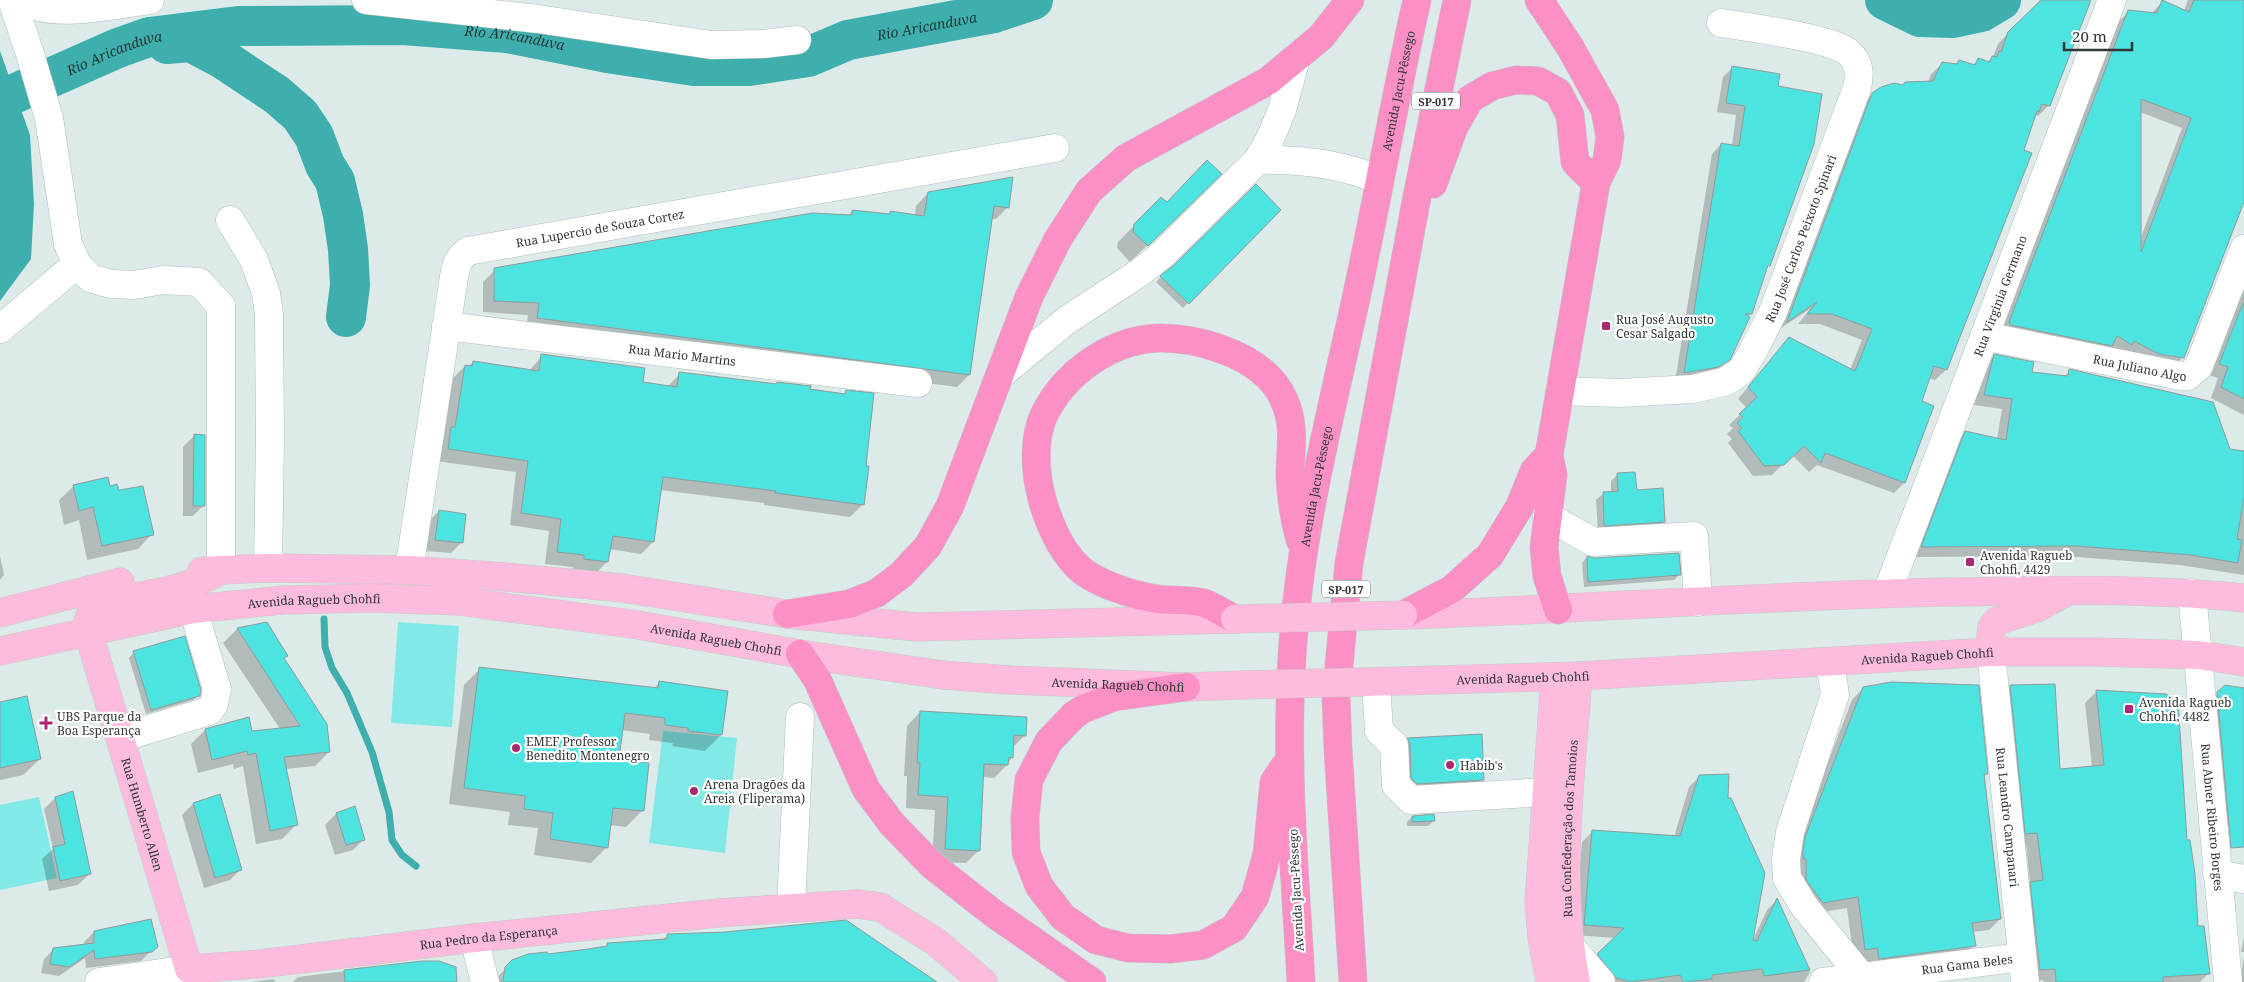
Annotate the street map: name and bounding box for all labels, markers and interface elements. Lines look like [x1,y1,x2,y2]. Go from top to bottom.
water label: Rio Aricanduva [874,7,979,44]
water label: Rio Aricanduva [463,20,567,54]
scale bar [2064,20,2132,52]
water label: Rio Aricanduva [62,26,164,80]
text: 20 m [2072,26,2107,46]
street label: Avenida Jacu-Pêssego [1378,29,1419,152]
road number: SP-017 [1412,92,1460,110]
street label: Rua José Carlos Peixoto Spinari [1761,152,1840,325]
street label: Rua Lupercio de Souza Cortez [515,205,685,251]
street label: Rua Virginia Germano [1969,233,2031,359]
place label: Rua José Augusto Cesar Salgado [1616,311,1714,342]
marker: Rua José Augusto Cesar Salgado [1600,320,1612,332]
street label: Rua Mario Martins [628,340,737,369]
street label: Rua Juliano Algo [2092,350,2187,385]
street label: Avenida Jacu-Pêssego [1296,424,1336,548]
place label: Avenida Ragueb Chohfi, 4429 [1980,547,2072,578]
marker: Avenida Ragueb Chohfi, 4429 [1964,556,1976,568]
road number: SP-017 [1322,580,1370,598]
street label: Avenida Ragueb Chohfi [247,589,381,612]
street label: Avenida Ragueb Chohfi [649,619,783,659]
street label: Avenida Ragueb Chohfi [1860,643,1994,668]
street label: Avenida Ragueb Chohfi [1456,667,1590,688]
street label: Avenida Ragueb Chohfi [1051,673,1185,695]
place label: Avenida Ragueb Chohfi, 4482 [2139,694,2231,725]
marker: Avenida Ragueb Chohfi, 4482 [2123,703,2135,715]
place label: UBS Parque da Boa Esperança [57,708,142,739]
marker: UBS Parque da Boa Esperança [39,716,53,730]
place label: EMEF Professor Benedito Montenegro [526,733,650,764]
street label: Rua Confederação dos Tamoios [1557,739,1581,918]
marker: EMEF Professor Benedito Montenegro [510,742,522,754]
street label: Rua Abner Ribeiro Borges [2197,743,2228,892]
street label: Rua Leandro Campanari [1992,746,2024,888]
street label: Rua Humberto Allen [118,756,168,873]
place label: Habib's [1460,757,1503,774]
marker: Habib's [1444,759,1456,771]
place label: Arena Dragões da Areia (Fliperama) [704,776,806,807]
marker: Arena Dragões da Areia (Fliperama) [688,785,700,797]
street label: Avenida Jacu-Pêssego [1284,828,1308,952]
street label: Rua Pedro da Esperança [419,921,559,953]
street label: Rua Gama Beles [1920,950,2013,978]

